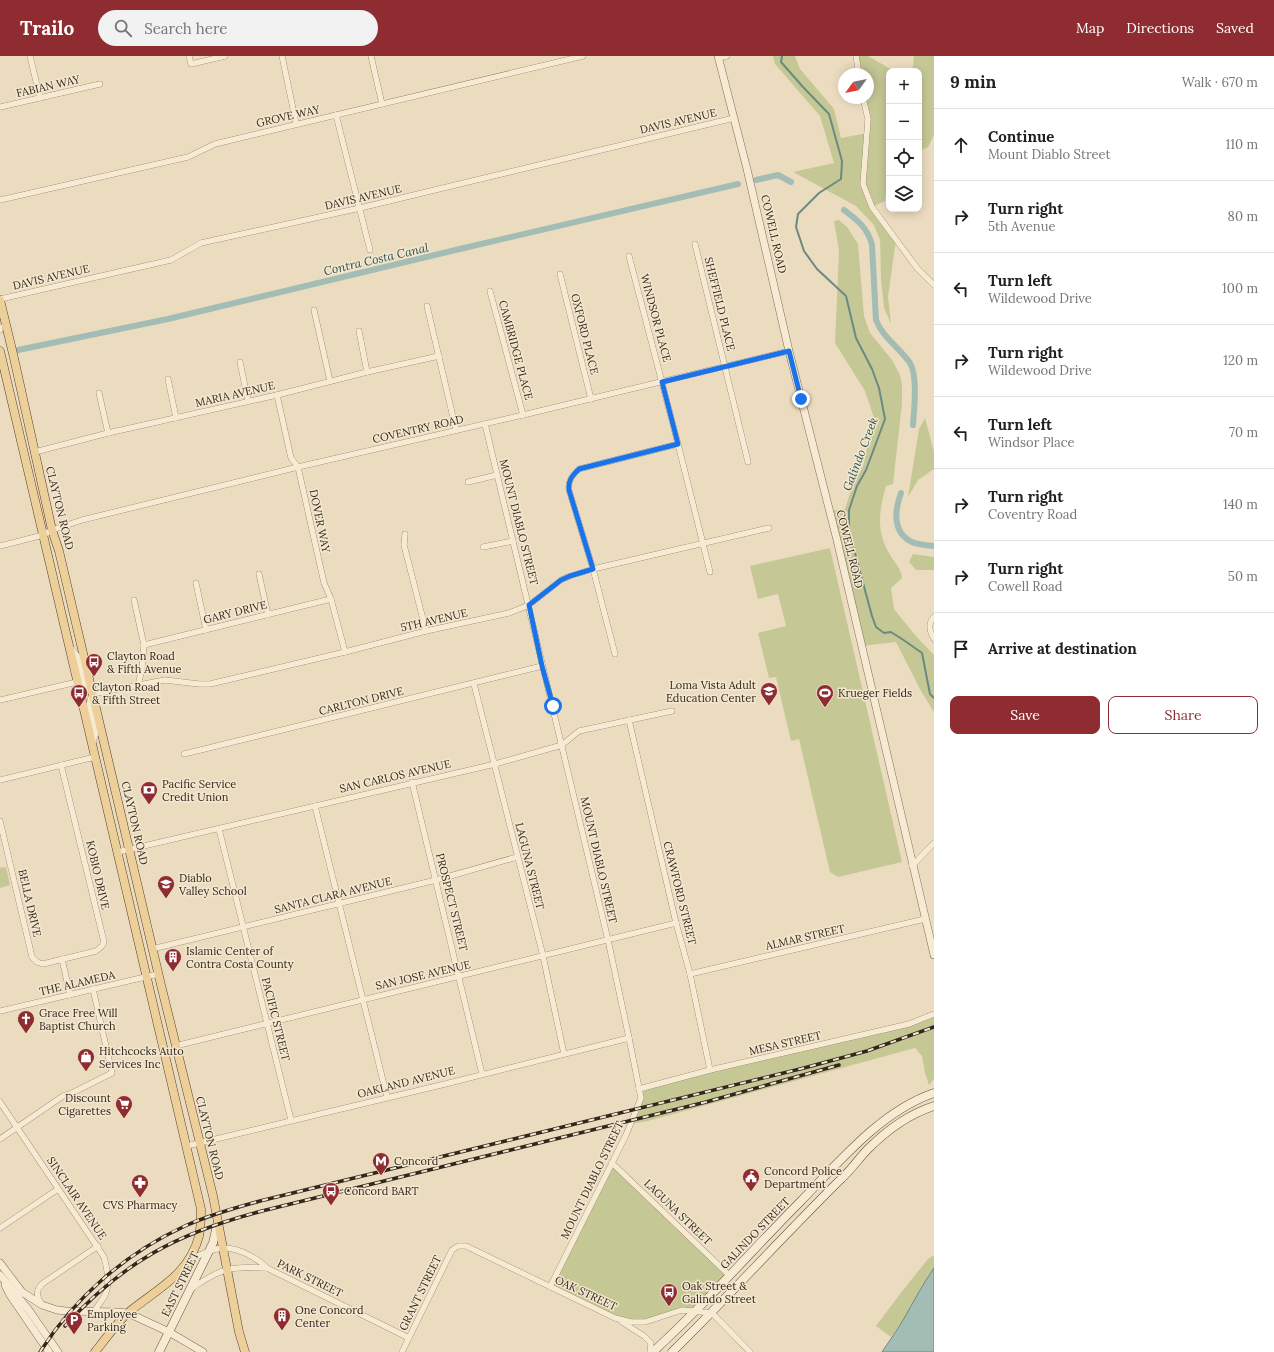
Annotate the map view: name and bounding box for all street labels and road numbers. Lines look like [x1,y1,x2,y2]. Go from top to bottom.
street label: FABIAN WAY [15,72,82,100]
street label: GROVE WAY [255,102,322,130]
street label: DAVIS AVENUE [638,105,718,137]
street label: DAVIS AVENUE [323,181,403,213]
street label: COWELL ROAD [758,193,790,275]
street label: SHEFFIELD PLACE [702,256,738,353]
street label: DAVIS AVENUE [11,261,91,293]
street label: WINDSOR PLACE [638,273,674,364]
street label: OXFORD PLACE [568,292,602,376]
street label: CAMBRIDGE PLACE [496,299,536,402]
street label: MARIA AVENUE [194,378,276,410]
street label: COVENTRY ROAD [371,412,465,446]
street label: MOUNT DIABLO STREET [497,458,541,586]
street label: CLAYTON ROAD [43,465,77,551]
street label: DOVER WAY [306,488,334,555]
street label: COWELL ROAD [834,508,866,590]
street label: GARY DRIVE [202,597,268,627]
street label: 5TH AVENUE [399,605,469,635]
street label: CARLTON DRIVE [317,684,405,718]
street label: SAN CARLOS AVENUE [338,756,452,796]
street label: CLAYTON ROAD [119,780,151,866]
street label: MOUNT DIABLO STREET [578,795,620,925]
street label: LAGUNA STREET [512,821,548,911]
street label: KOBIO DRIVE [83,839,113,911]
street label: CRAWFORD STREET [660,840,700,946]
street label: PROSPECT STREET [433,852,471,952]
street label: BELLA DRIVE [15,868,45,938]
street label: SANTA CLARA AVENUE [273,874,393,916]
street label: ALMAR STREET [763,921,846,953]
street label: SAN JOSE AVENUE [374,957,472,993]
street label: THE ALAMEDA [38,967,117,999]
street label: PACIFIC STREET [259,976,293,1062]
street label: MESA STREET [747,1028,823,1058]
street label: OAKLAND AVENUE [356,1063,456,1101]
street label: CLAYTON ROAD [193,1095,227,1181]
street label: MOUNT DIABLO STREET [557,1119,627,1241]
street label: SINCLAIR AVENUE [44,1154,110,1242]
street label: LAGUNA STREET [641,1176,715,1248]
street label: GALINDO STREET [717,1194,793,1272]
street label: EAST STREET [158,1249,202,1319]
street label: GRANT STREET [396,1253,444,1333]
street label: PARK STREET [275,1256,345,1300]
street label: OAK STREET [553,1273,619,1313]

